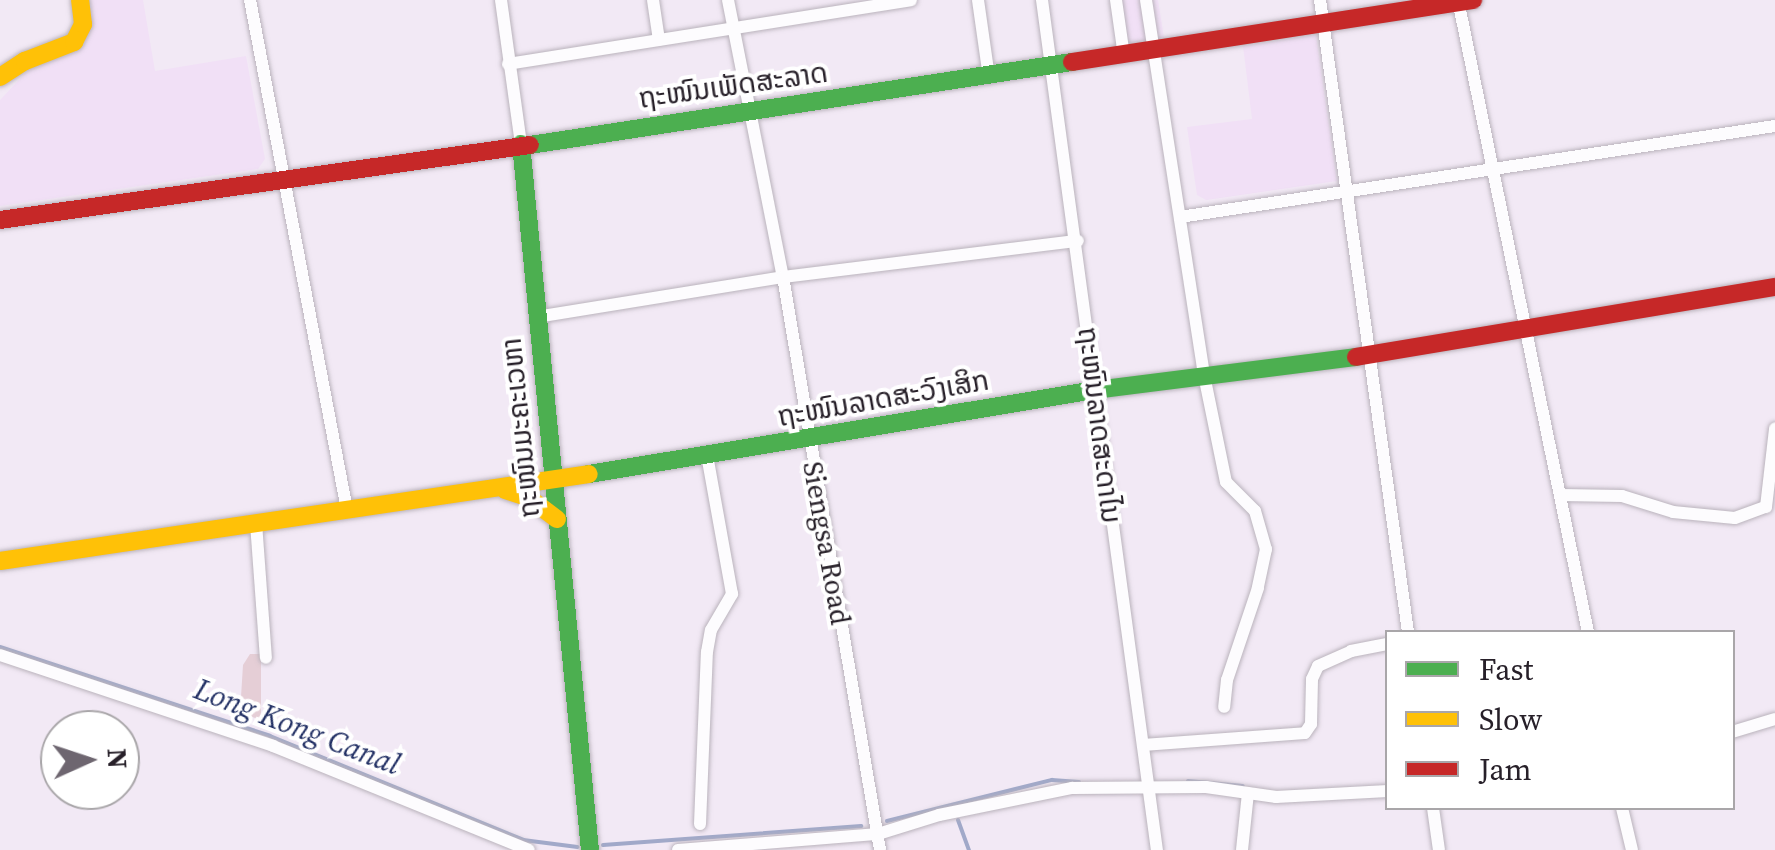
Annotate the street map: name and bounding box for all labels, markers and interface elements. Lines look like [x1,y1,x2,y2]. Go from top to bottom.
street label: ຖະໜົນເພັດສະລາດ [636,55,830,115]
street label: ຖະໜົນລາດສະດາໄນ [1071,325,1129,525]
street label: ຖະໜົນມະຄະເວຫາ [494,336,546,520]
street label: ຖະໜົນລາດສະວົງເສິກ [775,363,991,433]
street label: Siengsa Road [796,459,858,627]
legend [1385,630,1735,810]
text: Fast [1479,649,1533,690]
water label: Long Kong Canal [189,671,405,783]
text: Slow [1479,699,1542,740]
north arrow [40,710,140,810]
text: N [98,747,137,770]
text: Jam [1479,749,1532,790]

